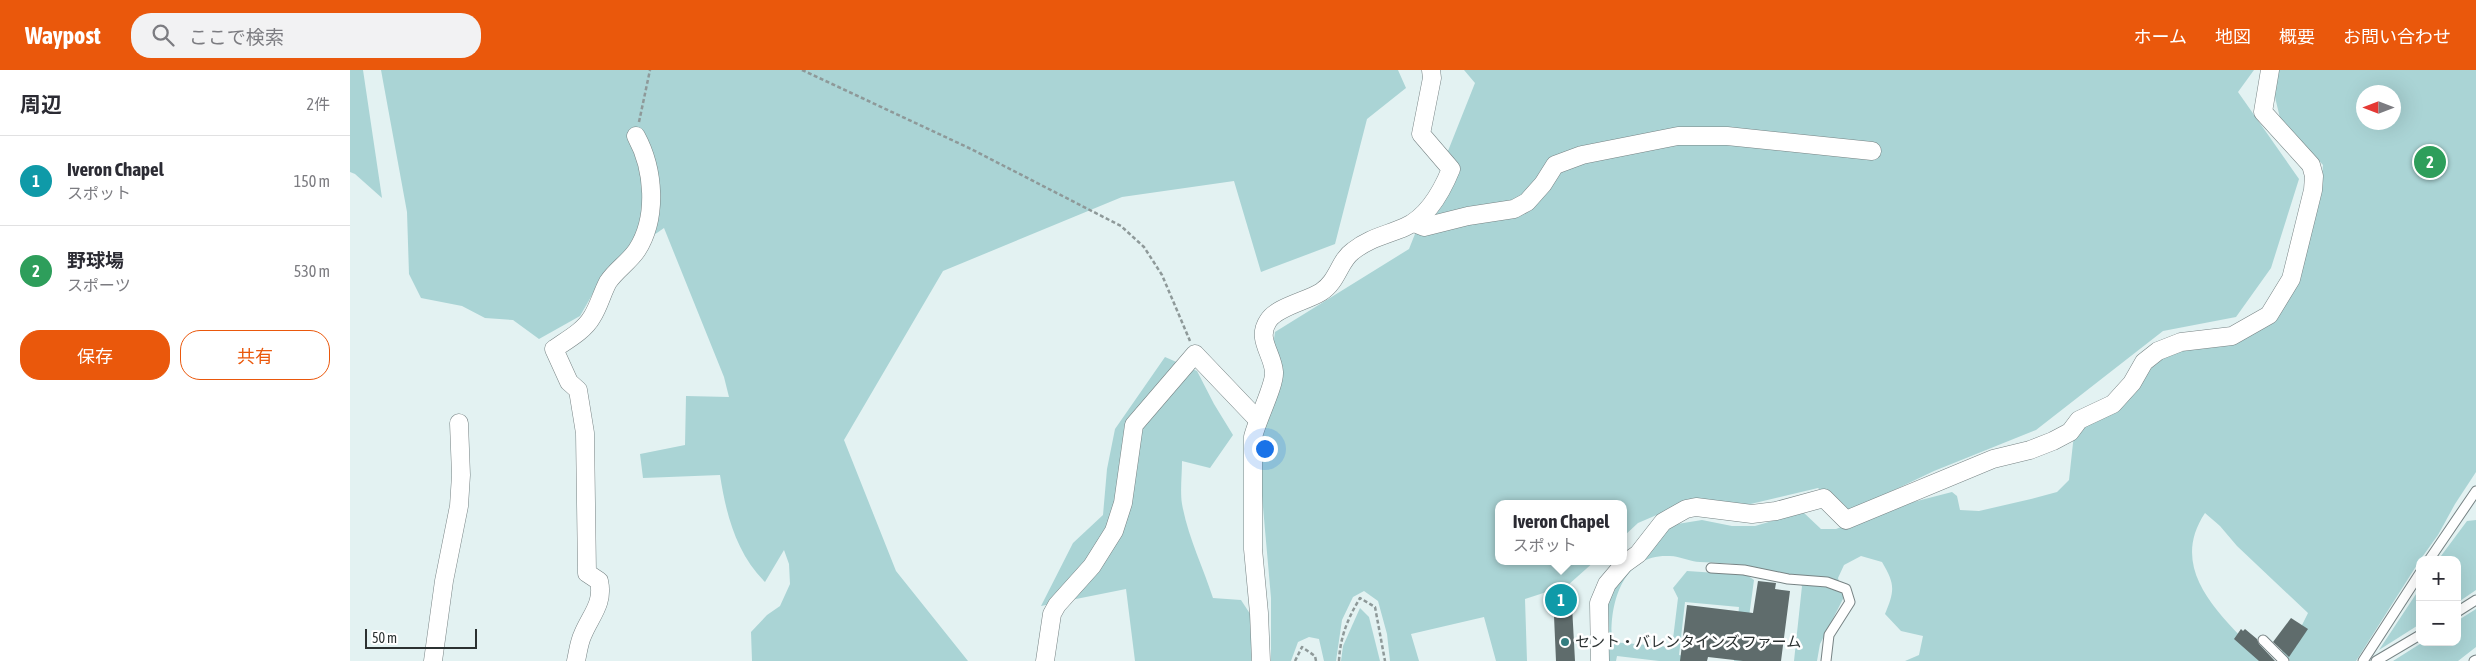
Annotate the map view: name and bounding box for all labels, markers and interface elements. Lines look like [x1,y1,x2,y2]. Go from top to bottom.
search box [131,13,481,58]
icon: search [149,21,177,49]
text: Waypost [25,22,101,49]
text: ここで検索 [189,26,284,48]
text: ホーム [2134,26,2187,47]
text: 地図 [2215,26,2251,47]
text: 概要 [2279,26,2315,47]
text: お問い合わせ [2343,26,2451,47]
north arrow [2356,85,2401,130]
text: 周辺 [20,92,62,116]
text: 2件 [306,95,330,113]
pin: 2 [2414,143,2446,181]
text: Iveron Chapel [67,158,164,180]
text: 1 [32,172,40,190]
text: 150 m [294,172,330,190]
text: スポット [67,184,131,202]
text: 野球場 [67,249,124,271]
text: 2 [32,262,40,280]
text: 530 m [294,262,330,280]
text: スポーツ [67,276,131,294]
button: 保存 [20,330,170,380]
button: 共有 [180,330,330,380]
your location [1252,436,1278,462]
popup [1495,500,1627,565]
text: Iveron Chapel [1513,510,1609,532]
text: スポット [1513,536,1577,554]
map controls [2416,556,2461,646]
button: + [2416,556,2461,601]
pin: 1 [1545,581,1577,619]
button: − [2416,601,2461,646]
scale bar [365,626,478,649]
text: 50 m [372,630,397,646]
place label: セント・バレンタインズ ファーム [1575,633,1801,650]
marker: セント・バレンタインズ ファーム [1559,636,1571,648]

